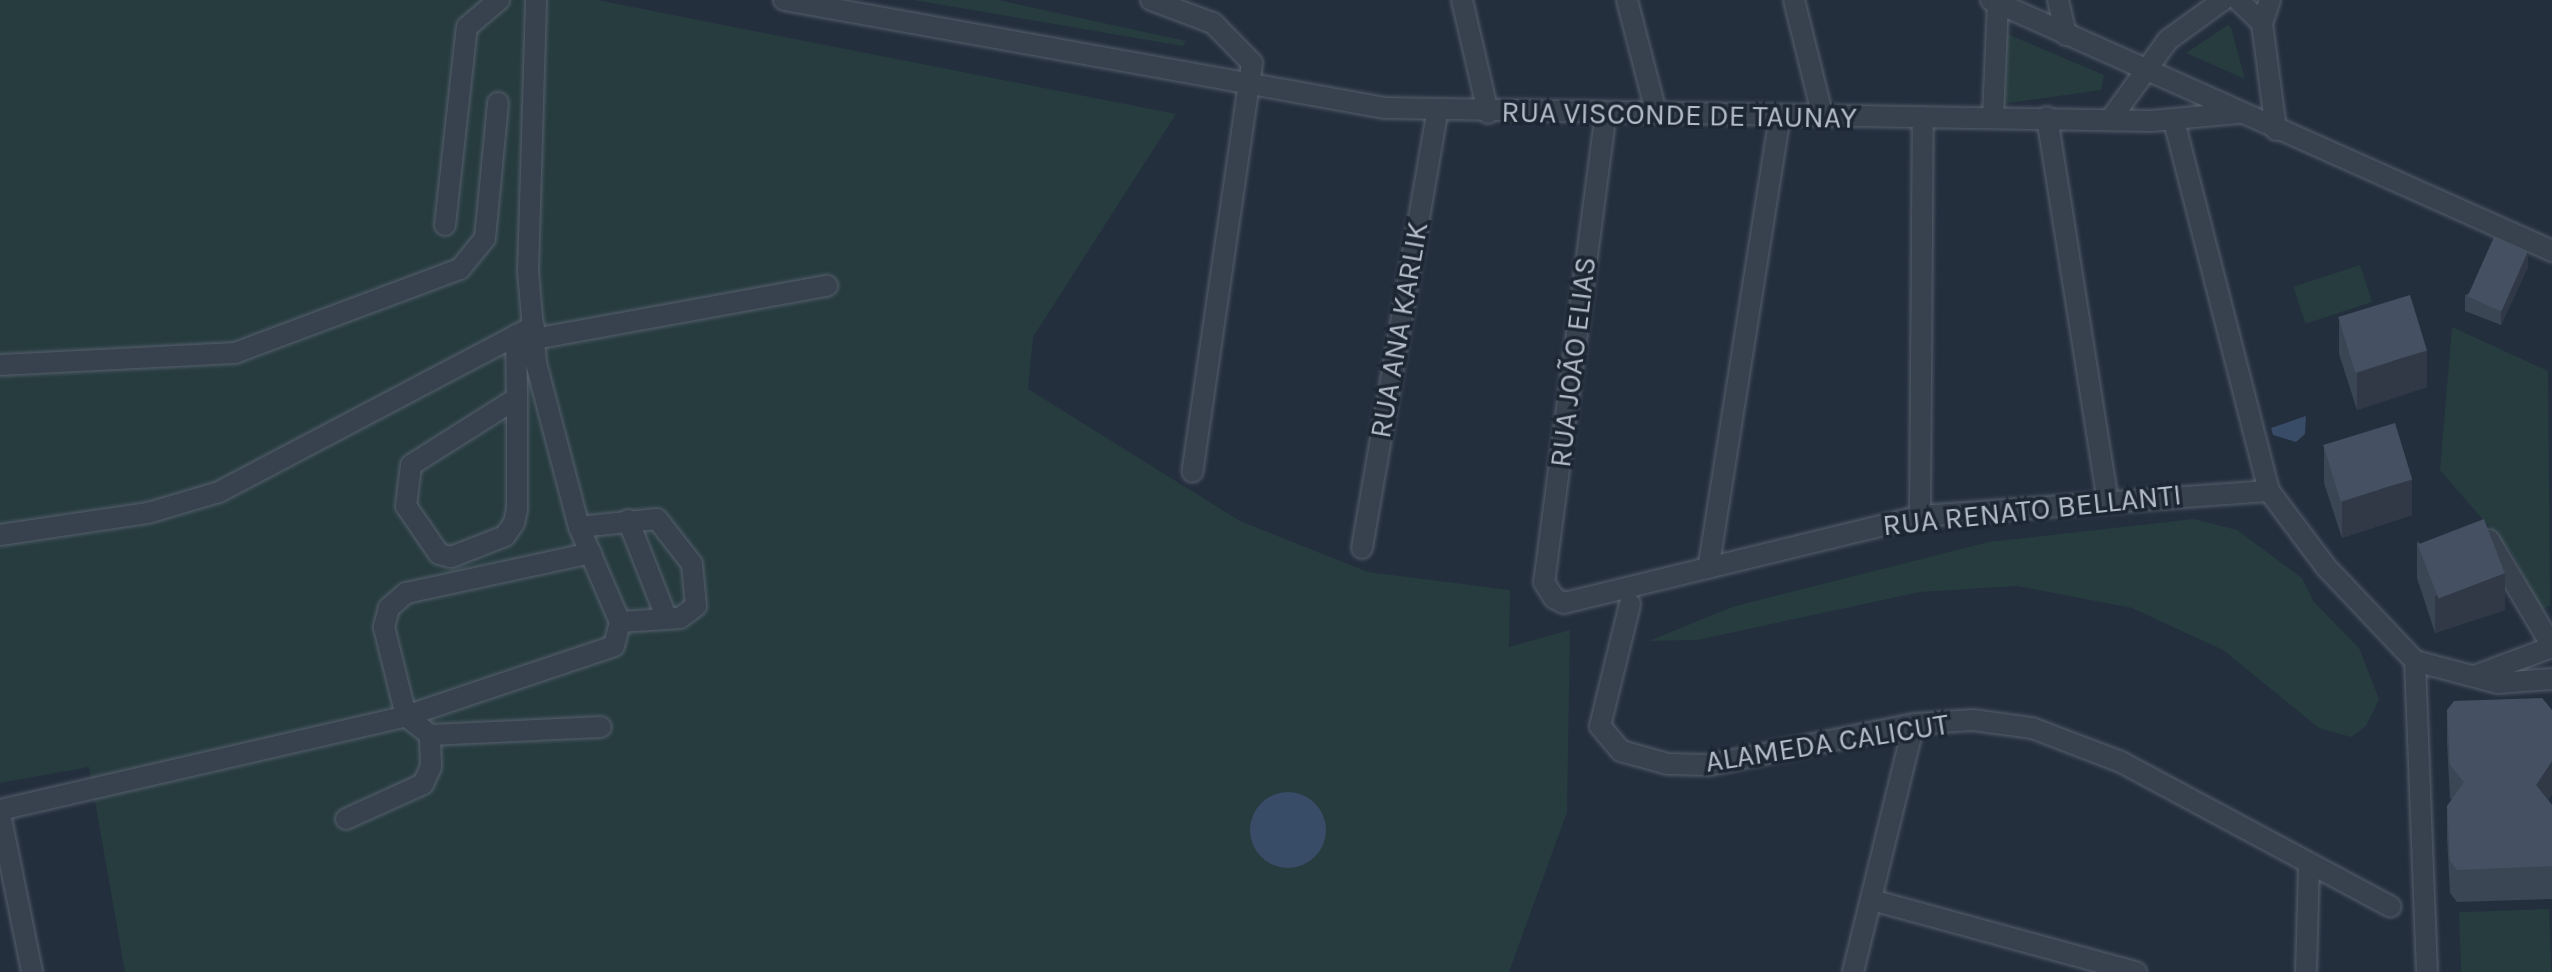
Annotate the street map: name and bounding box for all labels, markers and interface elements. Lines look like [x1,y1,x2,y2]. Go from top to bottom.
street label: RUA VISCONDE DE TAUNAY [1501,94,1857,136]
street label: RUA ANA KARLIK [1362,219,1436,441]
street label: RUA JOÃO ELIAS [1542,255,1604,469]
street label: RUA RENATO BELLANTI [1881,476,2183,544]
street label: ALAMEDA CALICUT [1703,706,1951,780]

